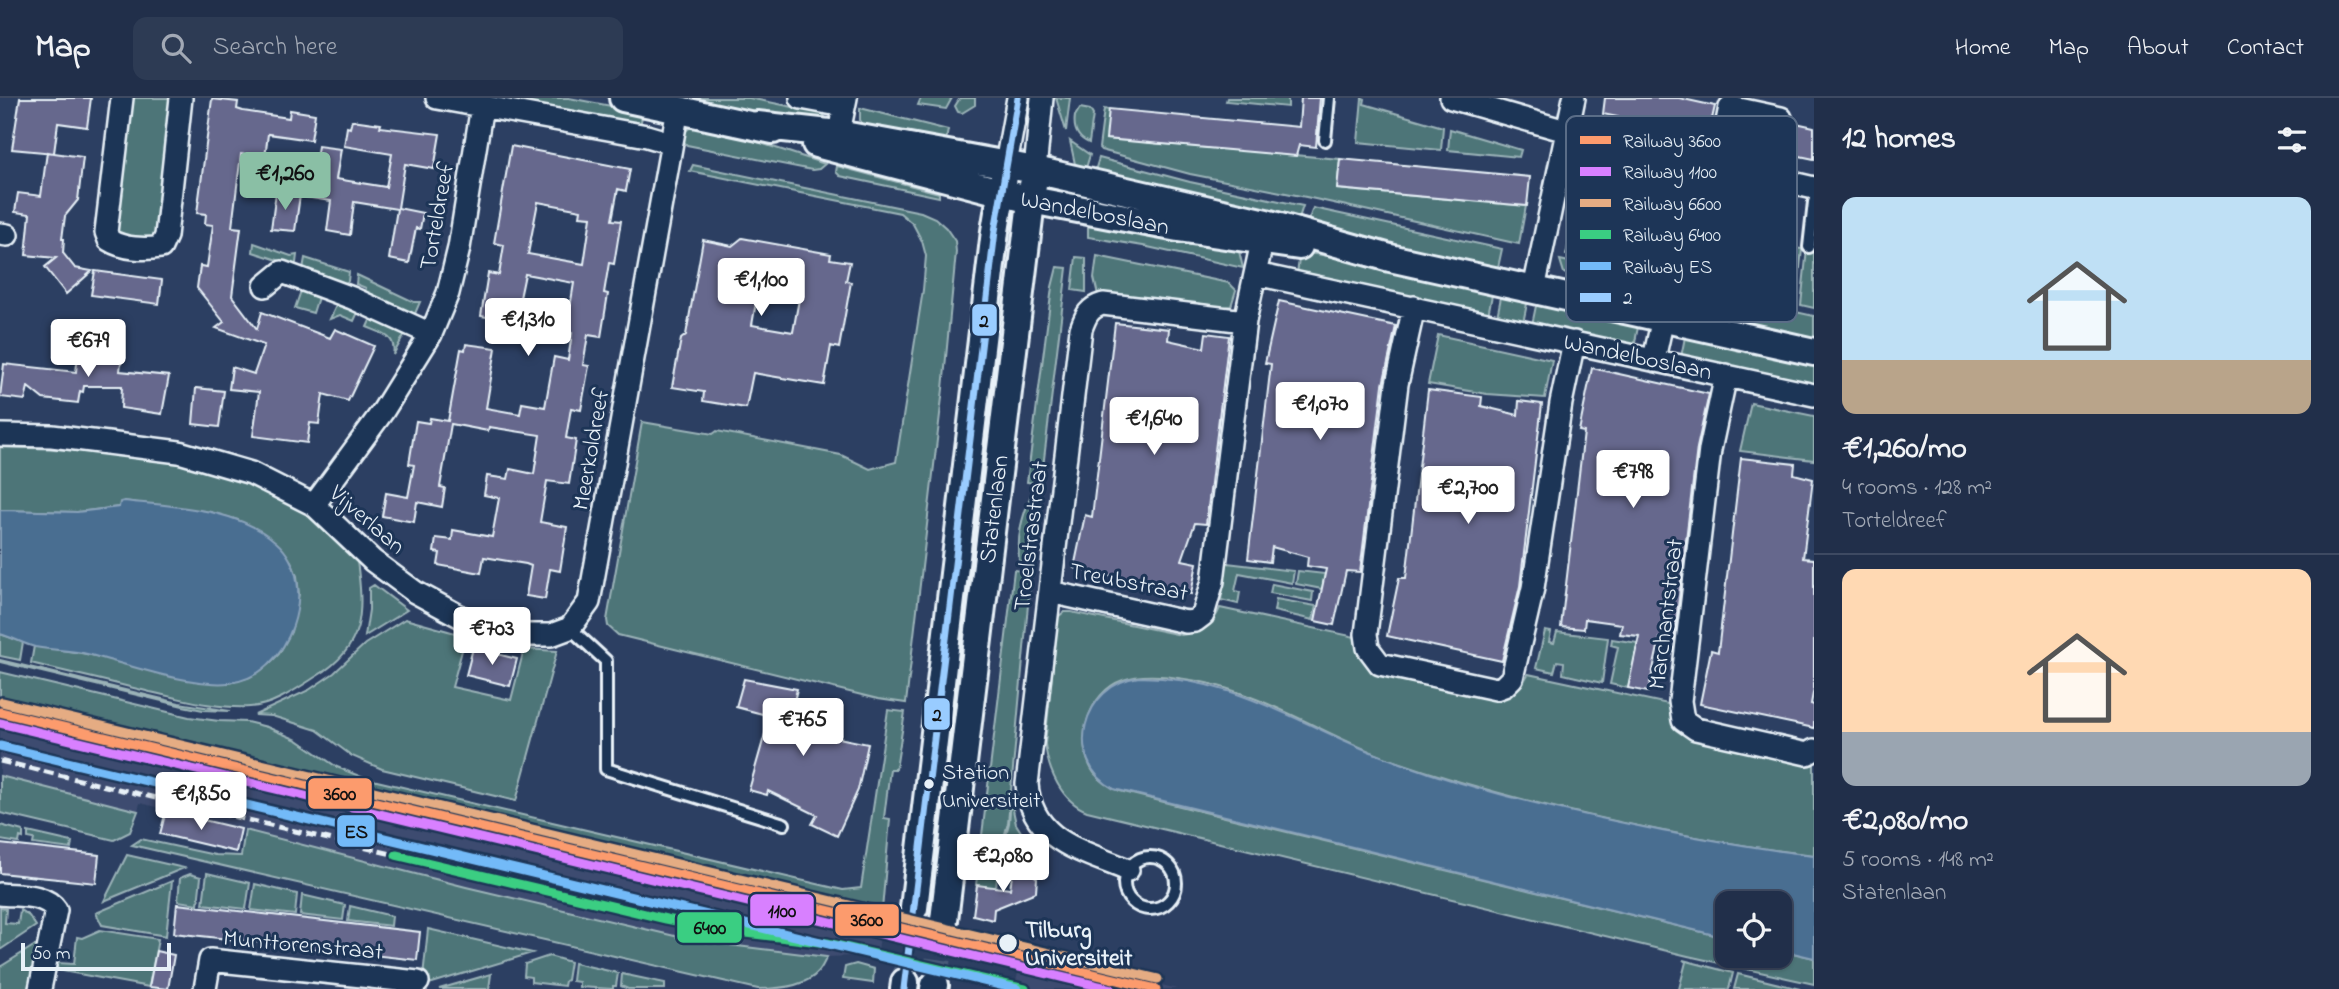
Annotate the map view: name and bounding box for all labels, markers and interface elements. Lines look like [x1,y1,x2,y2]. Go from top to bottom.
search box [133,17,623,80]
text: Map [35,24,91,72]
icon: search [157,29,195,67]
text: Search here [213,29,337,67]
text: Home [1955,31,2011,66]
text: Map [2049,31,2089,66]
text: About [2127,31,2189,66]
text: Contact [2227,31,2304,66]
legend [1566,116,1797,322]
text: 12 homes [1842,118,1956,162]
icon: filters [2273,121,2311,159]
text: Railway 3600 [1623,129,1721,157]
pin: €1,260 [228,152,342,212]
text: €1,260 [256,158,314,191]
street label: Torteldreef [412,159,465,273]
text: Railway 1100 [1623,160,1717,188]
street label: Wandelboslaan [1017,183,1172,246]
text: Railway 6600 [1623,192,1722,220]
text: Railway 6400 [1623,223,1721,251]
icon: home [2014,243,2140,369]
text: Railway ES [1623,255,1712,283]
pin: €1,100 [704,258,818,318]
text: €1,100 [734,264,788,297]
text: 2 [1623,286,1632,313]
pin: €1,310 [471,299,585,358]
line badge: 2 [971,303,998,337]
text: €1,310 [501,304,555,337]
text: 2 [978,309,989,336]
pin: €679 [47,320,129,379]
text: €679 [67,325,109,358]
street label: Wandelboslaan [1560,326,1715,391]
pin: €1,070 [1263,382,1377,442]
street label: Meerkoldreef [565,385,621,513]
text: €1,070 [1292,388,1348,421]
pin: €1,640 [1097,398,1211,457]
text: €1,640 [1126,403,1182,436]
text: €1,260/mo [1842,428,1967,472]
pin: €798 [1592,450,1674,510]
street label: Statenlaan [971,453,1019,565]
text: €798 [1612,456,1654,489]
street label: Troelstrastraat [1006,459,1059,613]
pin: €2,700 [1411,466,1525,526]
text: €2,700 [1438,472,1498,505]
text: 4 rooms · 128 m² [1842,472,1992,505]
street label: Vijverlaan [320,477,412,564]
text: Torteldreef [1842,505,1947,538]
street label: Marchantstraat [1641,537,1694,692]
street label: Treubstraat [1066,555,1191,612]
pin: €703 [451,608,533,667]
text: €703 [470,613,514,646]
icon: home [2014,615,2140,741]
line badge: 2 [923,697,951,731]
pin: €765 [762,698,844,758]
text: 2 [931,703,942,730]
text: €765 [779,704,827,737]
place label: Station Universiteit [942,758,1041,818]
pin: €1,850 [144,772,258,832]
line badge: 3600 [307,777,373,810]
marker: Station Universiteit [922,777,936,791]
text: €1,850 [171,778,231,811]
text: 3600 [323,782,357,809]
text: €2,080/mo [1842,800,1968,844]
line badge: ES [336,814,376,848]
text: ES [344,820,368,847]
pin: €2,080 [946,834,1060,894]
text: €2,080 [973,840,1033,873]
text: 5 rooms · 148 m² [1842,844,1994,877]
text: Statenlaan [1842,877,1946,910]
map controls [1715,891,1792,968]
button: locate [1715,891,1792,968]
line badge: 1100 [749,893,815,927]
text: 1100 [768,899,797,926]
line badge: 3600 [834,903,900,937]
text: 3600 [850,908,884,935]
line badge: 6400 [676,911,743,944]
place label: Tilburg Universiteit [1025,914,1133,977]
text: 6400 [694,916,727,943]
street label: Munttorenstraat [221,922,384,971]
marker: Tilburg Universiteit [997,932,1019,954]
scale bar [21,940,172,972]
text: 50 m [32,941,71,968]

